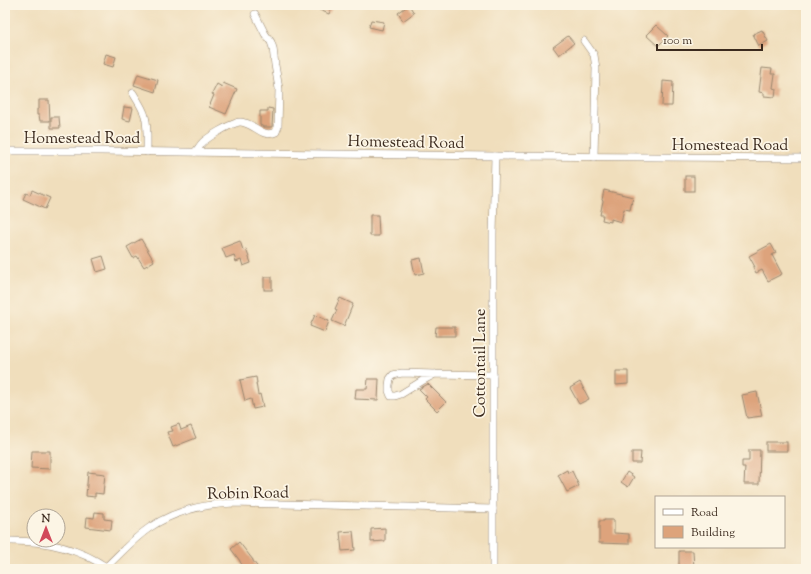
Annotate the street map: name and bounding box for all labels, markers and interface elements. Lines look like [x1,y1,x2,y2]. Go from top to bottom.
scale bar [657,26,762,52]
text: 100 m [663,32,692,50]
street label: Homestead Road [24,128,140,151]
street label: Homestead Road [347,131,465,156]
street label: Homestead Road [672,135,788,158]
street label: Cottontail Lane [470,308,493,418]
street label: Robin Road [207,482,289,507]
legend [655,496,785,548]
text: Road [691,504,718,522]
north arrow [26,508,66,548]
text: N [41,511,51,527]
text: Building [691,524,735,542]

